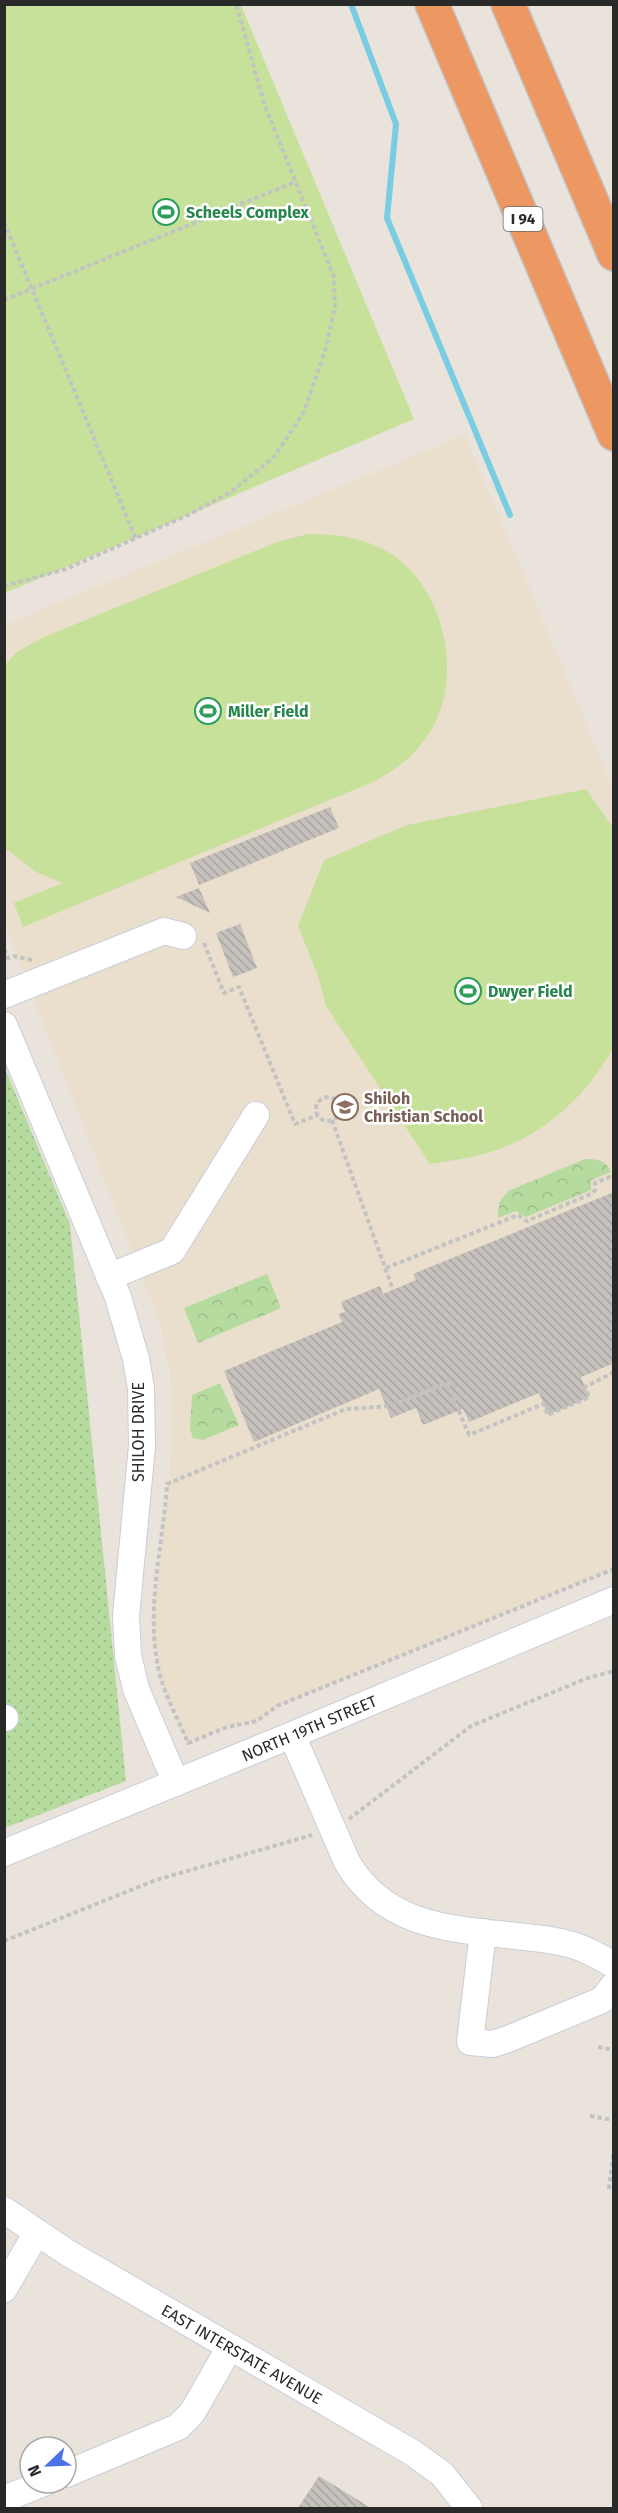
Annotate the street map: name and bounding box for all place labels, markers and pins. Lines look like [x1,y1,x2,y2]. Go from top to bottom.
sports icon: Scheels Complex [151,197,181,227]
place label: Scheels Complex [186,203,310,222]
sports icon: Miller Field [193,696,223,726]
place label: Miller Field [228,702,309,721]
sports icon: Dwyer Field [453,976,483,1006]
place label: Dwyer Field [488,982,573,1001]
place label: Shiloh Christian School [364,1089,483,1126]
school or university icon: Shiloh Christian School [330,1092,360,1122]

